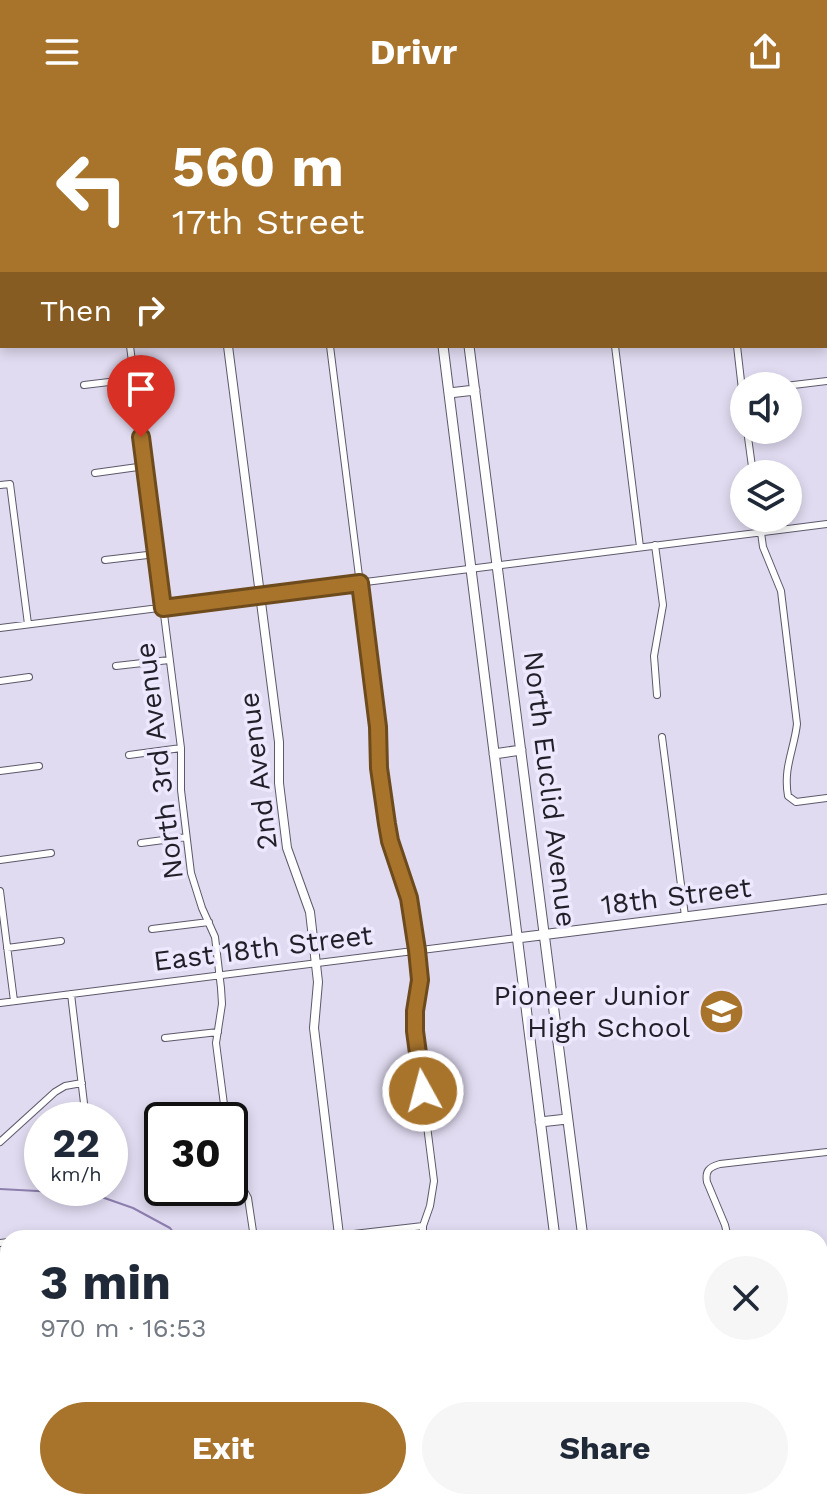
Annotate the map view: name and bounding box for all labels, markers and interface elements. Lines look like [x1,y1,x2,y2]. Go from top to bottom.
icon: menu [40,30,84,74]
icon: share [743,30,787,74]
text: Drivr [370,31,457,73]
text: 560 m [172,134,344,200]
icon: left [40,136,144,240]
text: 17th Street [172,201,364,243]
icon: right [128,288,172,332]
text: Then [40,293,112,328]
pin [107,355,175,437]
icon: arrive [119,367,163,411]
map controls [730,372,802,532]
button: sound [730,372,802,444]
button: layers [730,460,802,532]
street label: North 3rd Avenue [128,641,190,881]
street label: North Euclid Avenue [517,649,583,929]
street label: 2nd Avenue [232,690,284,852]
street label: 18th Street [599,870,753,922]
street label: East 18th Street [152,918,375,978]
place label: Pioneer Junior High School [493,979,690,1044]
school or university icon: Pioneer Junior High School [697,987,745,1035]
position arrow [381,1049,465,1133]
speed limit sign: 30 [144,1102,248,1206]
text: 22 [52,1120,100,1167]
text: km/h [50,1162,102,1186]
text: 3 min [40,1254,171,1311]
button: close [704,1256,788,1340]
text: 970 m · 16:53 [40,1313,206,1343]
button: Exit [40,1402,406,1494]
button: Share [422,1402,788,1494]

